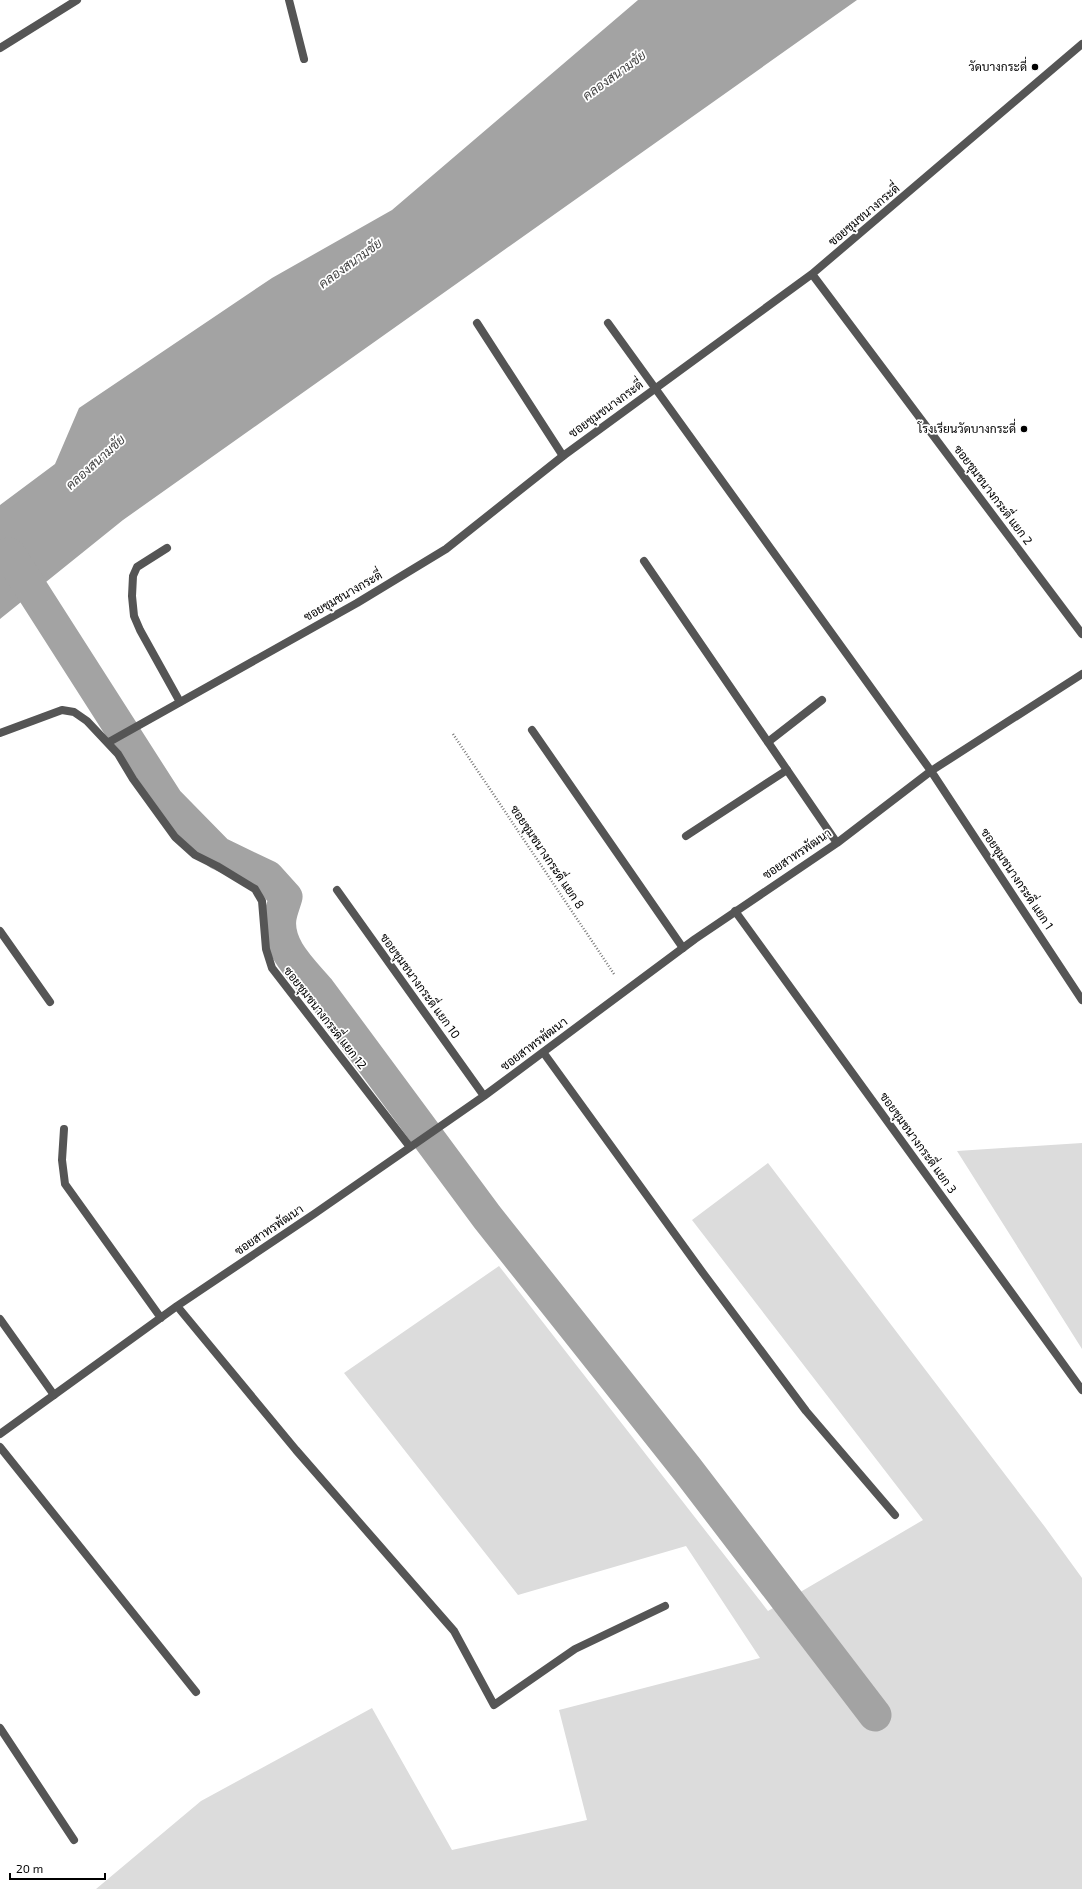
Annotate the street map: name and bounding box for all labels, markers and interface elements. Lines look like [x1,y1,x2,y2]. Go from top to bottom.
water label: คลองสนามชัย [579,46,649,103]
place label: วัดบางกระดี่ [969,56,1027,73]
marker: วัดบางกระดี่ [1030,62,1040,72]
street label: ซอยชุมชนางกระดี่ [823,178,904,250]
water label: คลองสนามชัย [315,234,385,291]
street label: ซอยชุมชนางกระดี่ [564,374,647,442]
place label: โรงเรียนวัดบางกระดี่ [917,418,1016,435]
marker: โรงเรียนวัดบางกระดี่ [1019,424,1029,434]
water label: คลองสนามชัย [62,431,128,493]
street label: ซอยชุมชนางกระดี่ แยก 2 [949,440,1038,549]
street label: ซอยชุมชนางกระดี่ [299,564,386,626]
street label: ซอยชุมชนางกระดี่ แยก 8 [506,800,590,912]
street label: ซอยชุมชนางกระดี่ แยก 1 [976,823,1059,933]
street label: ซอยสาทรพัฒนา [759,825,833,881]
street label: ซอยชุมชนางกระดี่ แยก 10 [376,928,466,1042]
street label: ซอยชุมชนางกระดี่ แยก 12 [279,962,373,1073]
street label: ซอยสาทรพัฒนา [497,1014,570,1073]
street label: ซอยชุมชนางกระดี่ แยก 3 [875,1088,962,1197]
street label: ซอยสาทรพัฒนา [231,1201,305,1257]
scale bar [10,1855,105,1881]
text: 20 m [16,1861,43,1875]

